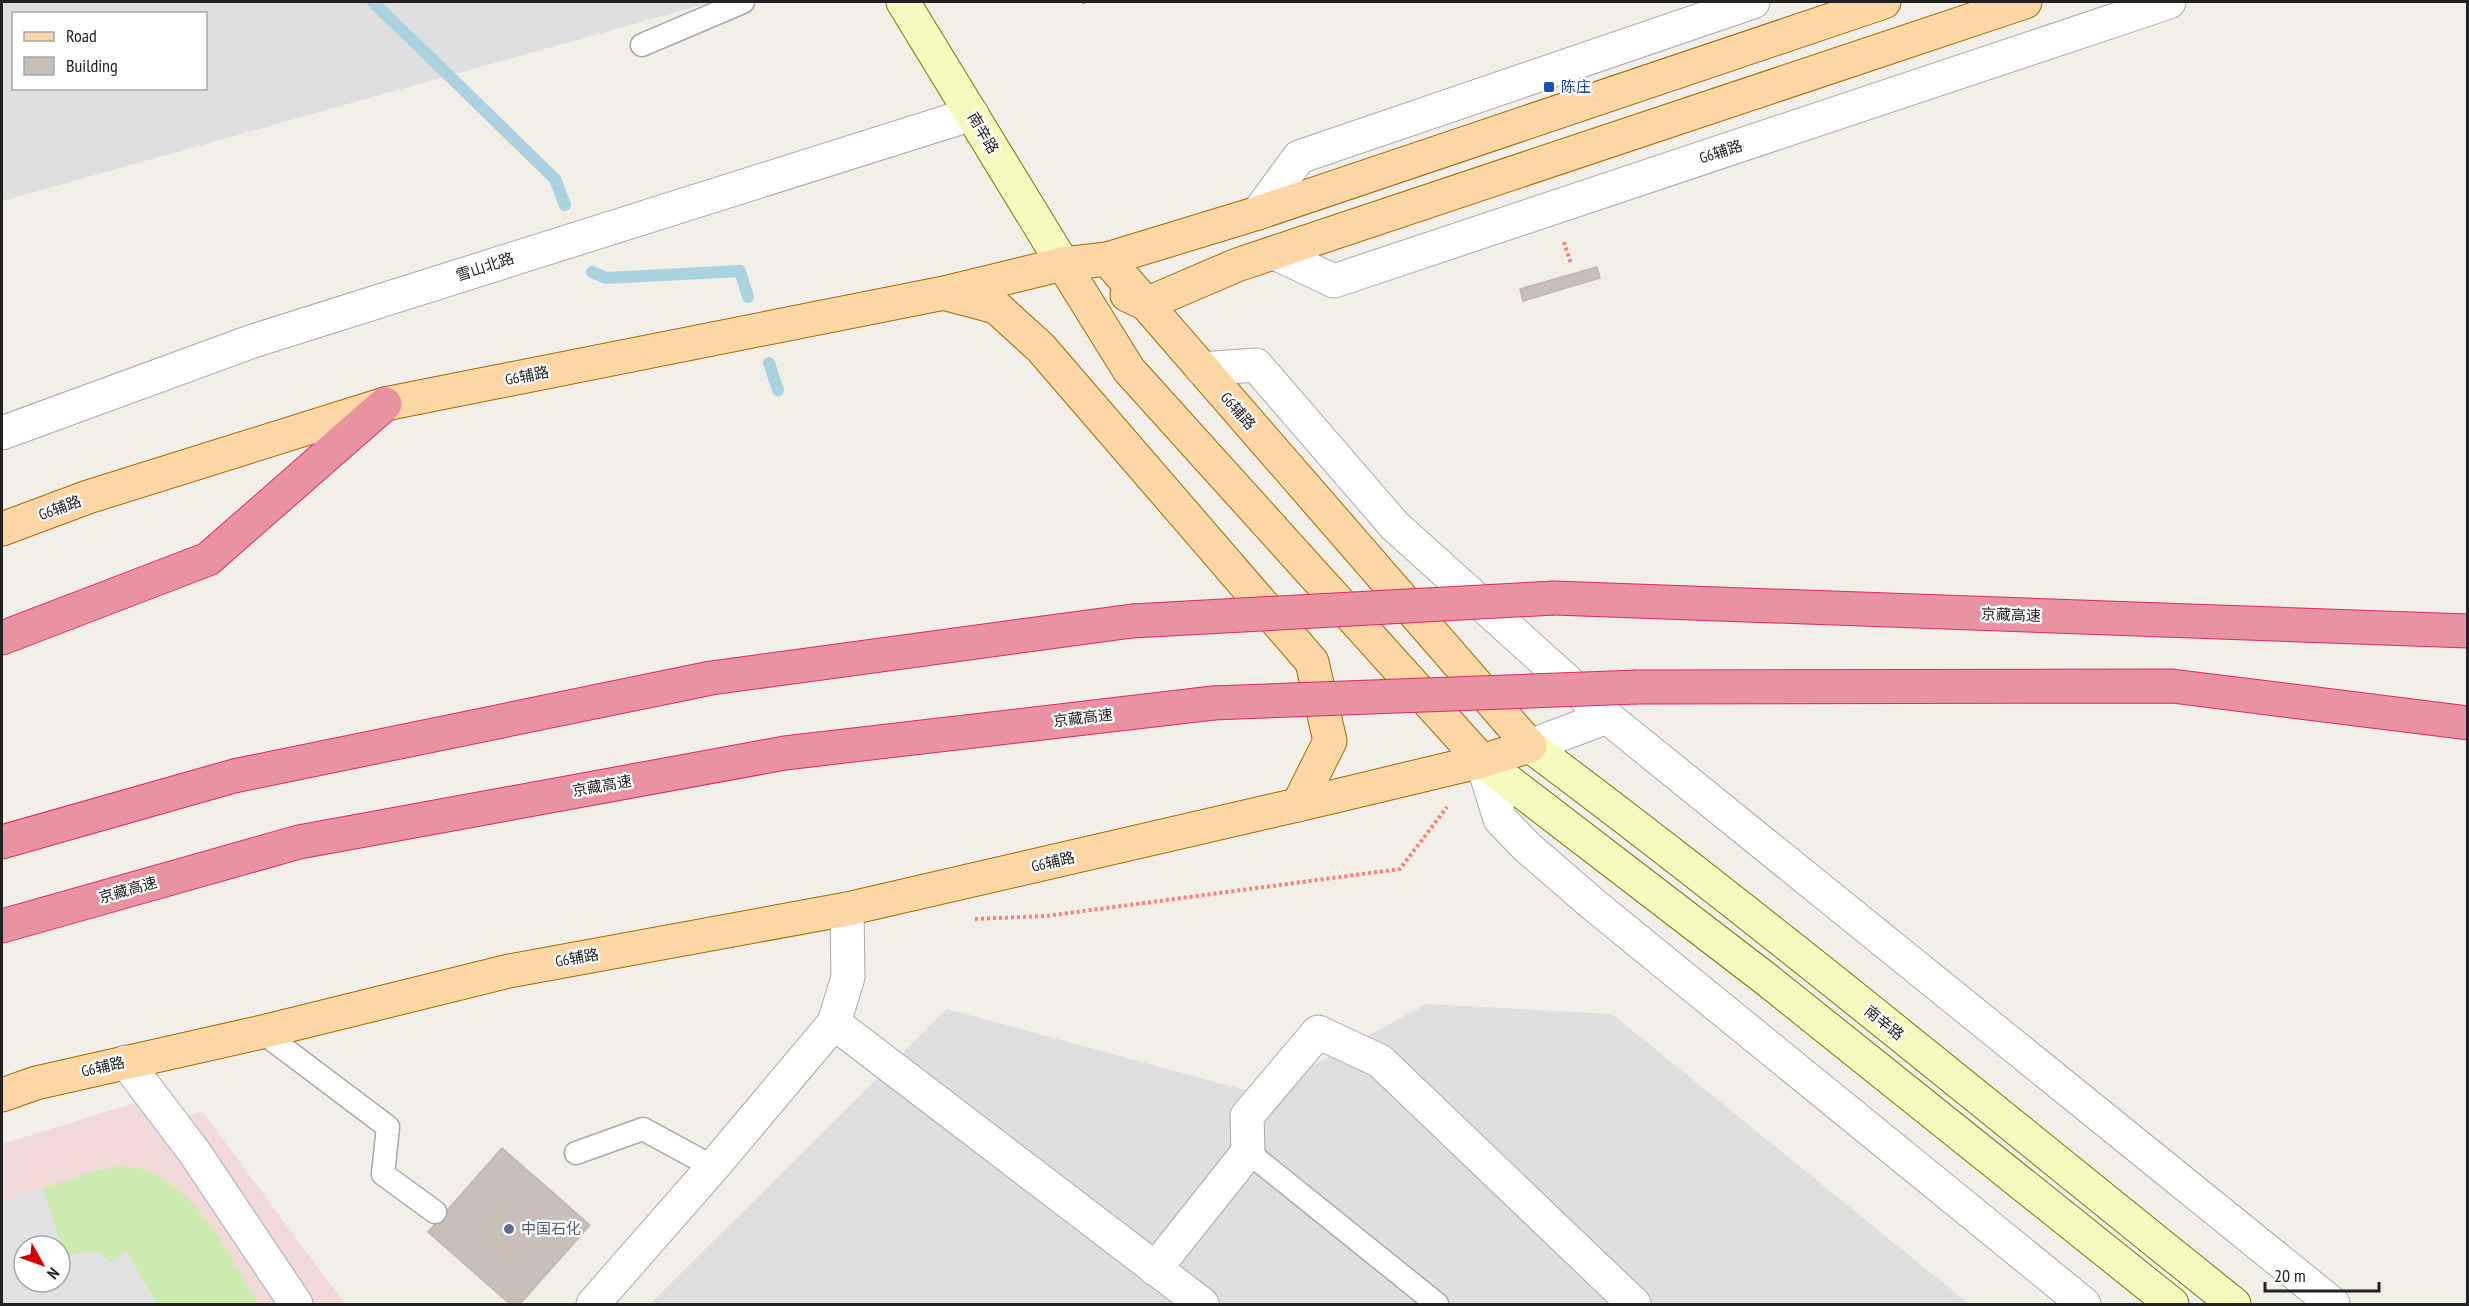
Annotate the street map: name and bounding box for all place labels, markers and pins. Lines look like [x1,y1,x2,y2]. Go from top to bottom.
place label: 陈庄 [1561,77,1591,96]
marker: 陈庄 [1542,80,1556,94]
place label: 中国石化 [521,1219,581,1238]
marker: 中国石化 [502,1222,516,1236]

